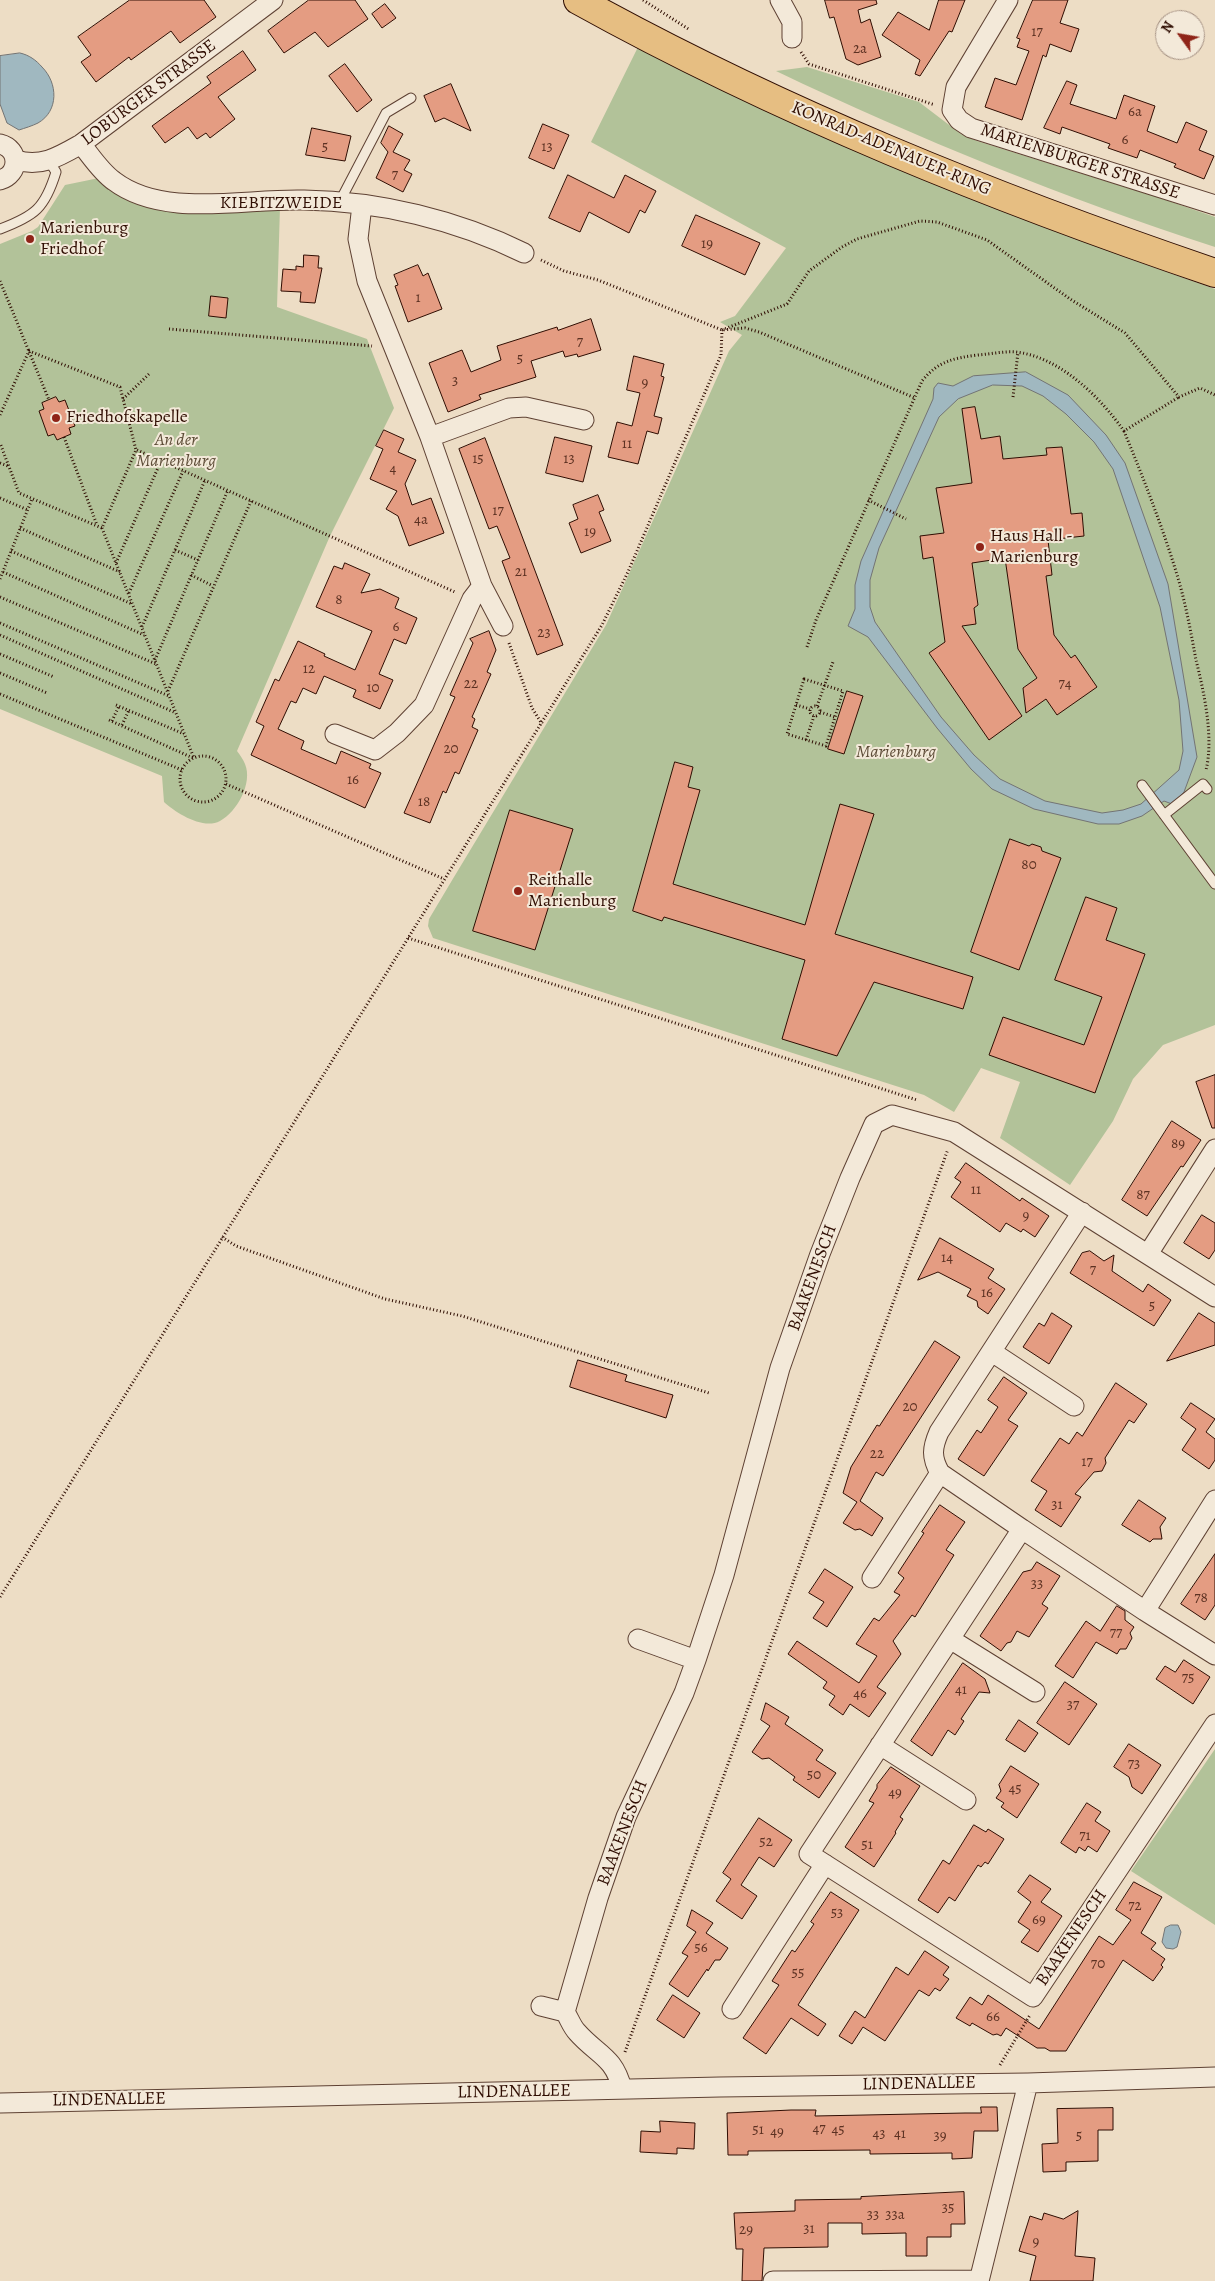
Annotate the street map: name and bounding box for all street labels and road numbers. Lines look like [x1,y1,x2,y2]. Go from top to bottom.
street label: LOBURGER STRASSE [77,35,221,151]
street label: KONRAD-ADENAUER-RING [788,97,994,201]
street label: MARIENBURGER STRASSE [978,120,1182,204]
street label: KIEBITZWEIDE [220,193,342,215]
street label: BAAKENESCH [784,1222,842,1334]
street label: BAAKENESCH [593,1777,653,1889]
street label: BAAKENESCH [1032,1886,1112,1990]
street label: LINDENALLEE [862,2072,976,2096]
street label: LINDENALLEE [457,2080,571,2104]
street label: LINDENALLEE [52,2088,166,2112]

